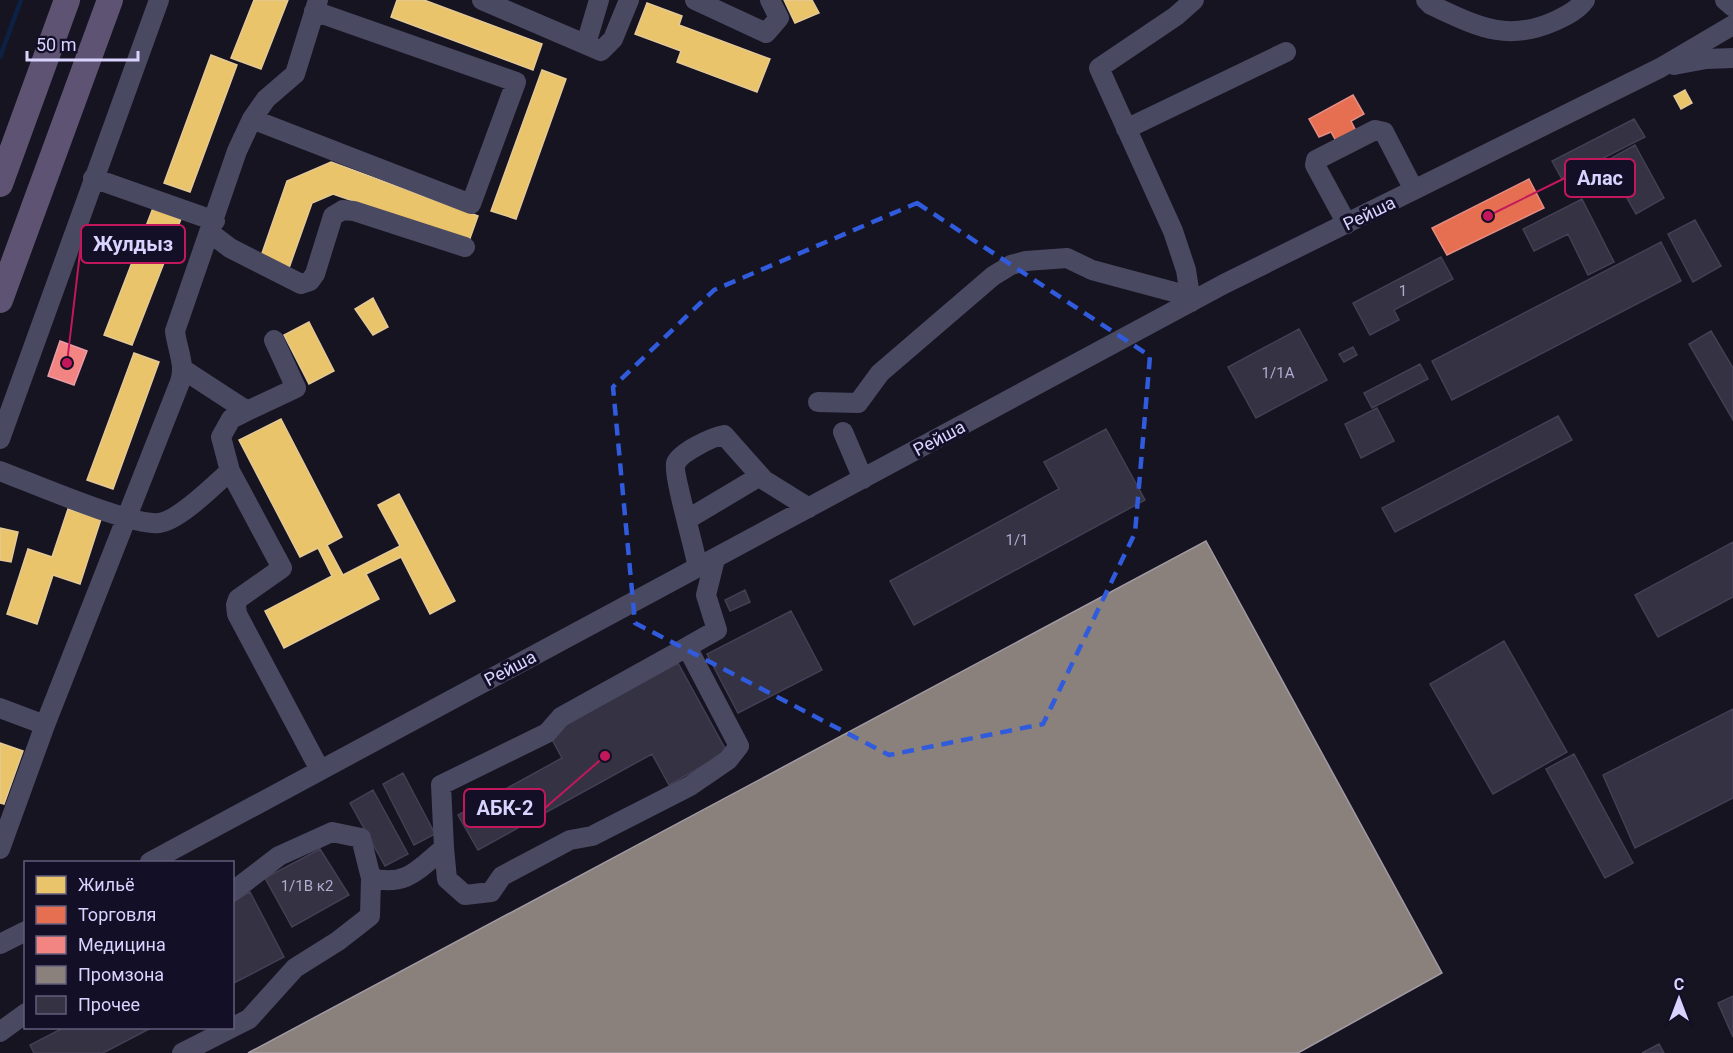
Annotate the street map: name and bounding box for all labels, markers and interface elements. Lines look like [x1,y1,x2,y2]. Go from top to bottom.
scale bar [27,24,138,62]
text: 50 m [36,34,76,55]
callout: Алас [1565,159,1635,197]
text: Алас [1577,166,1623,190]
street label: Рейша [1339,191,1399,235]
callout: Жулдыз [81,225,185,263]
text: Жулдыз [93,232,173,256]
house number: 1 [1399,282,1407,300]
house number: 1/1А [1262,364,1295,382]
street label: Рейша [910,416,968,460]
house number: 1/1 [1005,531,1029,549]
street label: Рейша [481,646,539,690]
callout: АБК-2 [464,789,545,827]
text: АБК-2 [477,796,533,820]
legend [24,861,234,1029]
text: Жильё [78,874,134,895]
house number: 1/1В к2 [281,877,333,895]
text: Торговля [78,904,156,925]
text: Медицина [78,934,166,955]
text: Промзона [78,964,164,985]
north arrow [1649,969,1709,1029]
text: С [1674,975,1684,994]
text: Прочее [78,994,140,1015]

